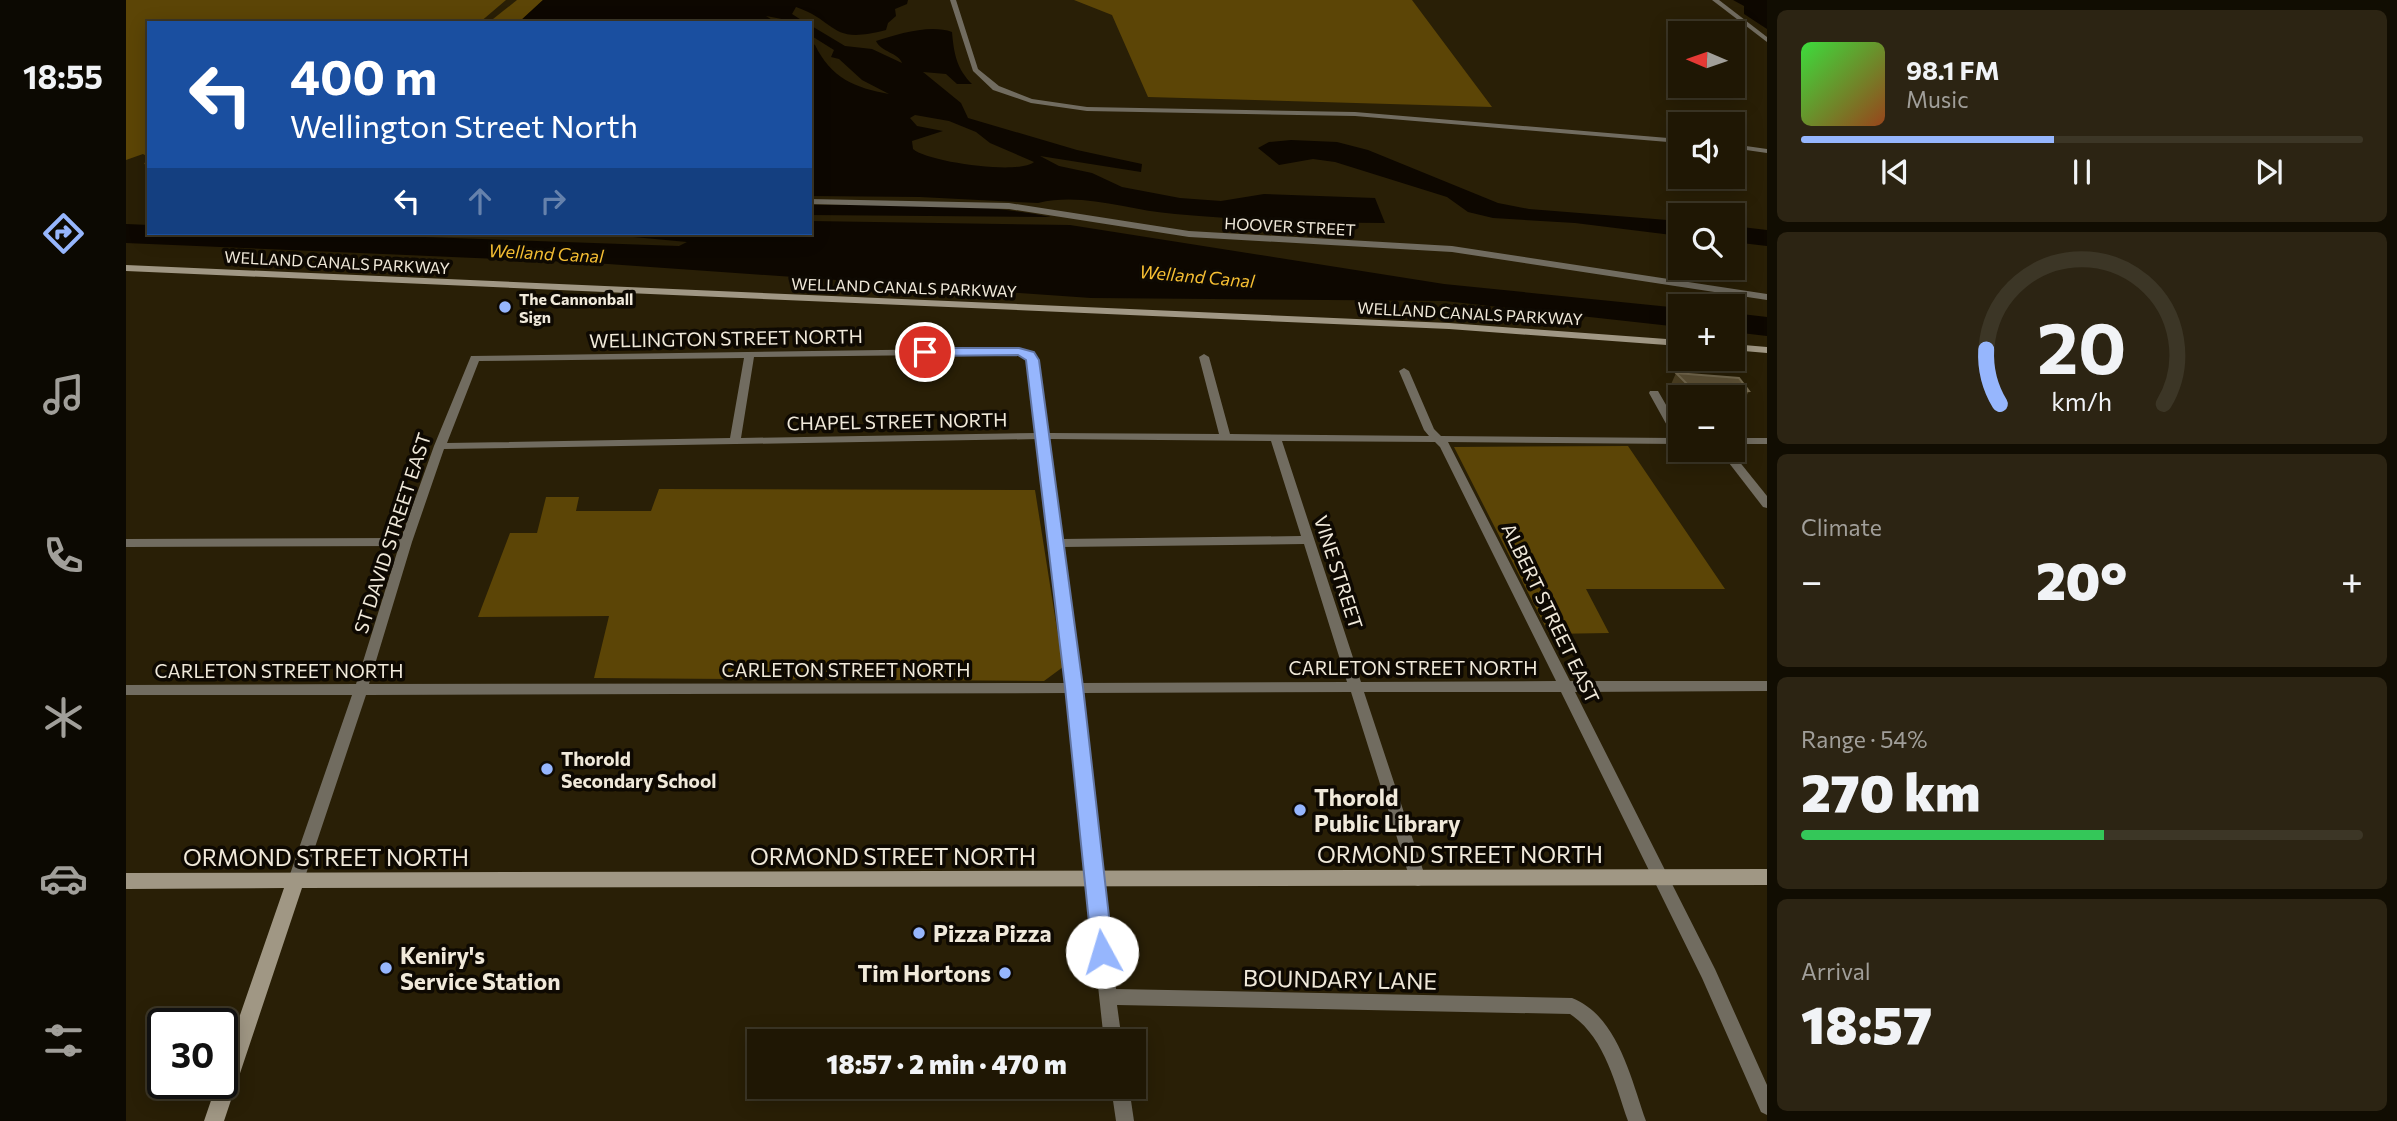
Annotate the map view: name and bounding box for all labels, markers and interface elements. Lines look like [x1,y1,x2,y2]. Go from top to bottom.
north arrow [1668,21,1745,98]
map controls [1668,21,1745,462]
text: 400 m [290,45,437,105]
icon: left [175,49,266,140]
text: 98.1 FM [1906,54,2000,85]
text: 18:55 [23,56,103,96]
text: Music [1906,85,1969,113]
text: Wellington Street North [290,105,638,145]
button: sound [1668,112,1745,189]
icon: previous [1876,153,1914,191]
icon: pause [2063,153,2101,191]
icon: next [2250,153,2288,191]
icon: left [388,182,426,220]
icon: ahead [461,182,499,220]
icon: right [534,182,572,220]
button: search [1668,203,1745,280]
icon: directions [39,209,88,258]
street label: HOOVER STREET [1224,213,1356,239]
water label: Welland Canal [488,239,605,267]
street label: WELLAND CANALS PARKWAY [224,247,451,277]
water label: Welland Canal [1138,260,1256,292]
street label: WELLAND CANALS PARKWAY [791,274,1018,300]
place label: The Cannonball Sign [519,289,633,326]
button: + [1668,294,1745,371]
street label: WELLAND CANALS PARKWAY [1357,298,1584,328]
marker: The Cannonball Sign [497,299,513,315]
text: 20 [2037,301,2127,390]
pin [895,322,955,382]
street label: WELLINGTON STREET NORTH [589,324,863,352]
icon: arrive [906,333,944,371]
icon: music [39,370,88,419]
button: − [1668,385,1745,462]
text: km/h [2052,386,2112,416]
street label: CHAPEL STREET NORTH [786,408,1008,434]
street label: ST DAVID STREET EAST [349,430,435,636]
street label: VINE STREET [1310,512,1368,632]
text: Climate [1801,513,1882,541]
street label: ALBERT STREET EAST [1497,519,1605,707]
icon: phone [39,531,88,580]
text: 20° [2036,547,2127,611]
text: − [1801,556,1823,603]
text: + [2341,556,2363,603]
street label: CARLETON STREET NORTH [1289,656,1537,679]
street label: CARLETON STREET NORTH [722,658,970,681]
street label: CARLETON STREET NORTH [155,659,403,682]
icon: climate [39,693,88,742]
text: Range · 54% [1801,725,1927,753]
place label: Thorold Secondary School [561,747,716,792]
text: 270 km [1801,759,1980,823]
marker: Thorold Secondary School [539,761,555,777]
place label: Thorold Public Library [1314,783,1461,837]
marker: Thorold Public Library [1292,802,1308,818]
street label: ORMOND STREET NORTH [1317,840,1603,868]
street label: ORMOND STREET NORTH [750,842,1036,870]
street label: ORMOND STREET NORTH [183,843,469,871]
icon: car [39,854,88,903]
position arrow [1065,915,1139,989]
place label: Pizza Pizza [933,919,1052,947]
marker: Pizza Pizza [911,925,927,941]
place label: Keniry's Service Station [400,941,561,995]
text: Arrival [1801,957,1871,985]
place label: Tim Hortons [857,959,991,987]
marker: Keniry's Service Station [378,960,394,976]
street label: BOUNDARY LANE [1243,963,1437,995]
marker: Tim Hortons [997,965,1013,981]
text: 18:57 [1801,991,1932,1055]
speed limit sign: 30 [147,1008,238,1099]
icon: filters [39,1016,88,1065]
text: 18:57 · 2 min · 470 m [826,1048,1067,1079]

